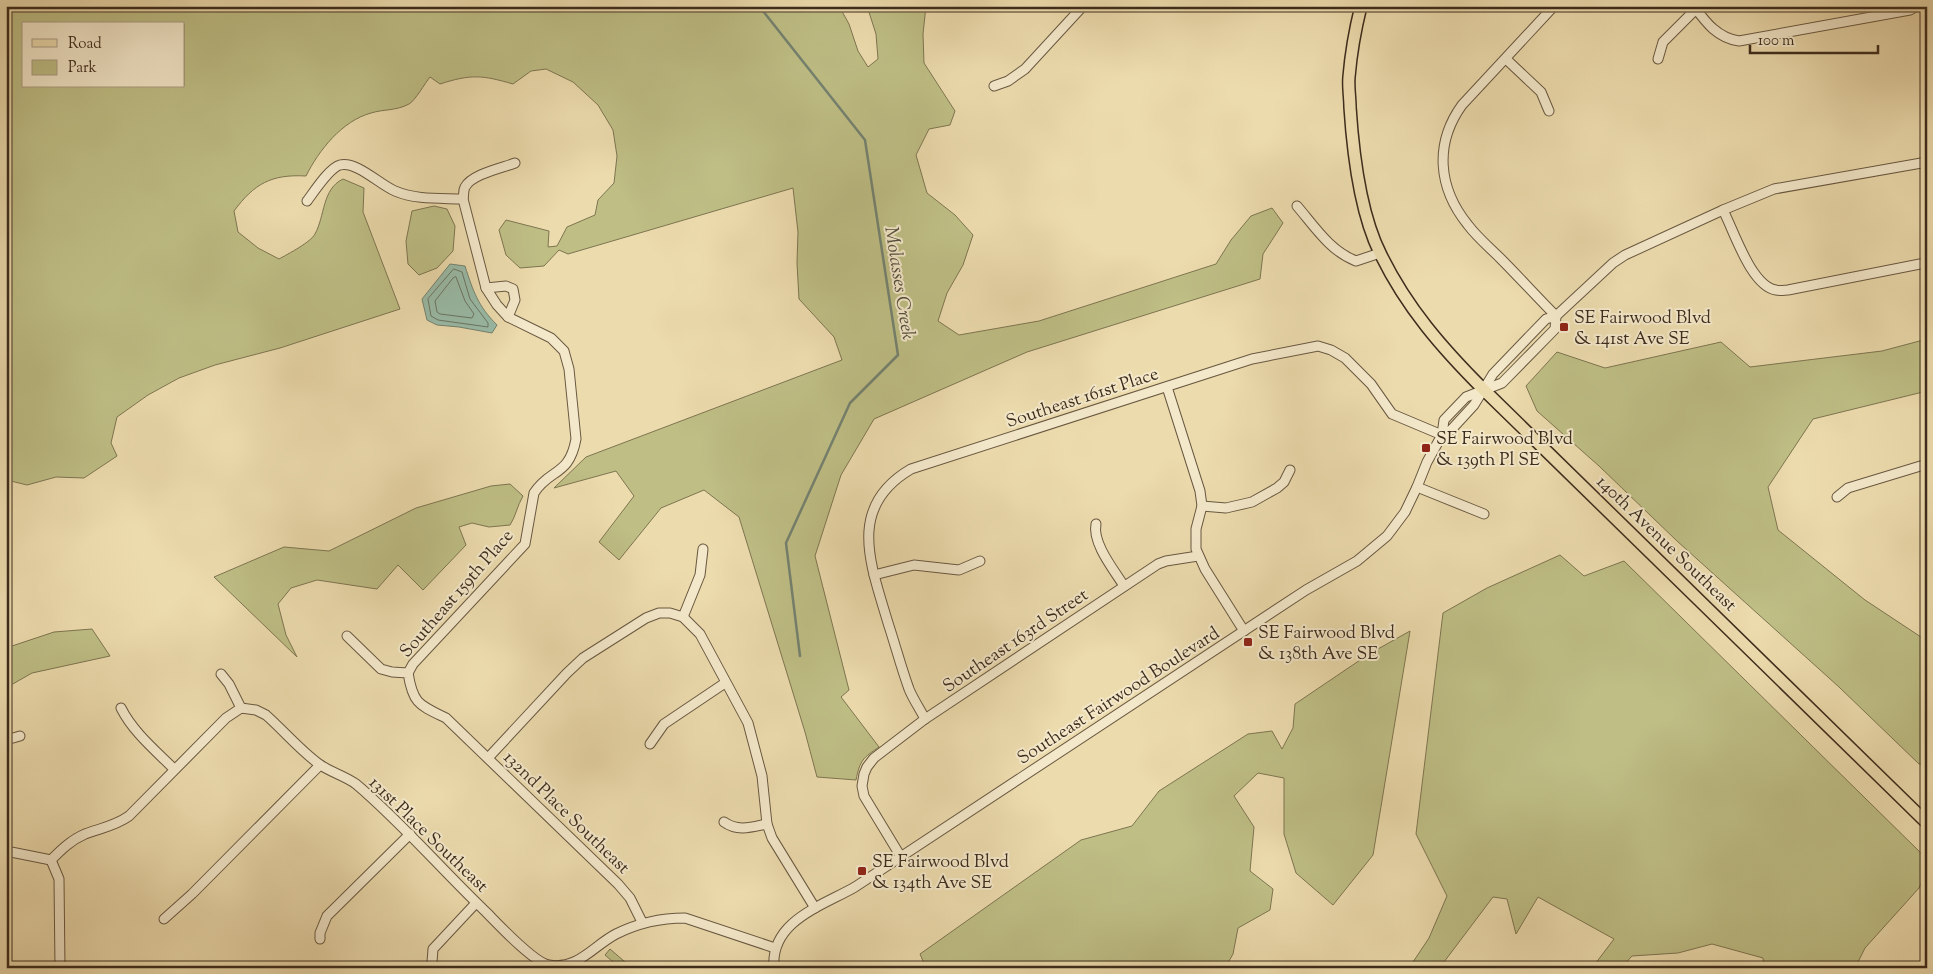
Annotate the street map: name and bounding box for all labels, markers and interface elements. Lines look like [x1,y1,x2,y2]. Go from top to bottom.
legend [22,22,185,88]
scale bar [1750,22,1878,54]
text: 100 m [1758,31,1795,52]
text: Road [68,34,102,55]
text: Park [68,58,97,79]
water label: Molasses Creek [876,225,921,342]
place label: SE Fairwood Blvd & 141st Ave SE [1574,306,1711,353]
marker: SE Fairwood Blvd & 141st Ave SE [1558,321,1570,333]
street label: Southeast 161st Place [1003,362,1162,436]
place label: SE Fairwood Blvd & 139th Pl SE [1436,427,1573,474]
marker: SE Fairwood Blvd & 139th Pl SE [1420,442,1432,454]
street label: 140th Avenue Southeast [1590,470,1742,619]
street label: Southeast 159th Place [394,524,521,664]
street label: Southeast 163rd Street [938,583,1094,700]
street label: Southeast Fairwood Boulevard [1013,621,1225,772]
place label: SE Fairwood Blvd & 138th Ave SE [1258,621,1395,668]
marker: SE Fairwood Blvd & 138th Ave SE [1242,636,1254,648]
street label: 132nd Place Southeast [496,746,635,881]
street label: 131st Place Southeast [362,771,493,900]
place label: SE Fairwood Blvd & 134th Ave SE [872,850,1009,897]
marker: SE Fairwood Blvd & 134th Ave SE [856,865,868,877]

